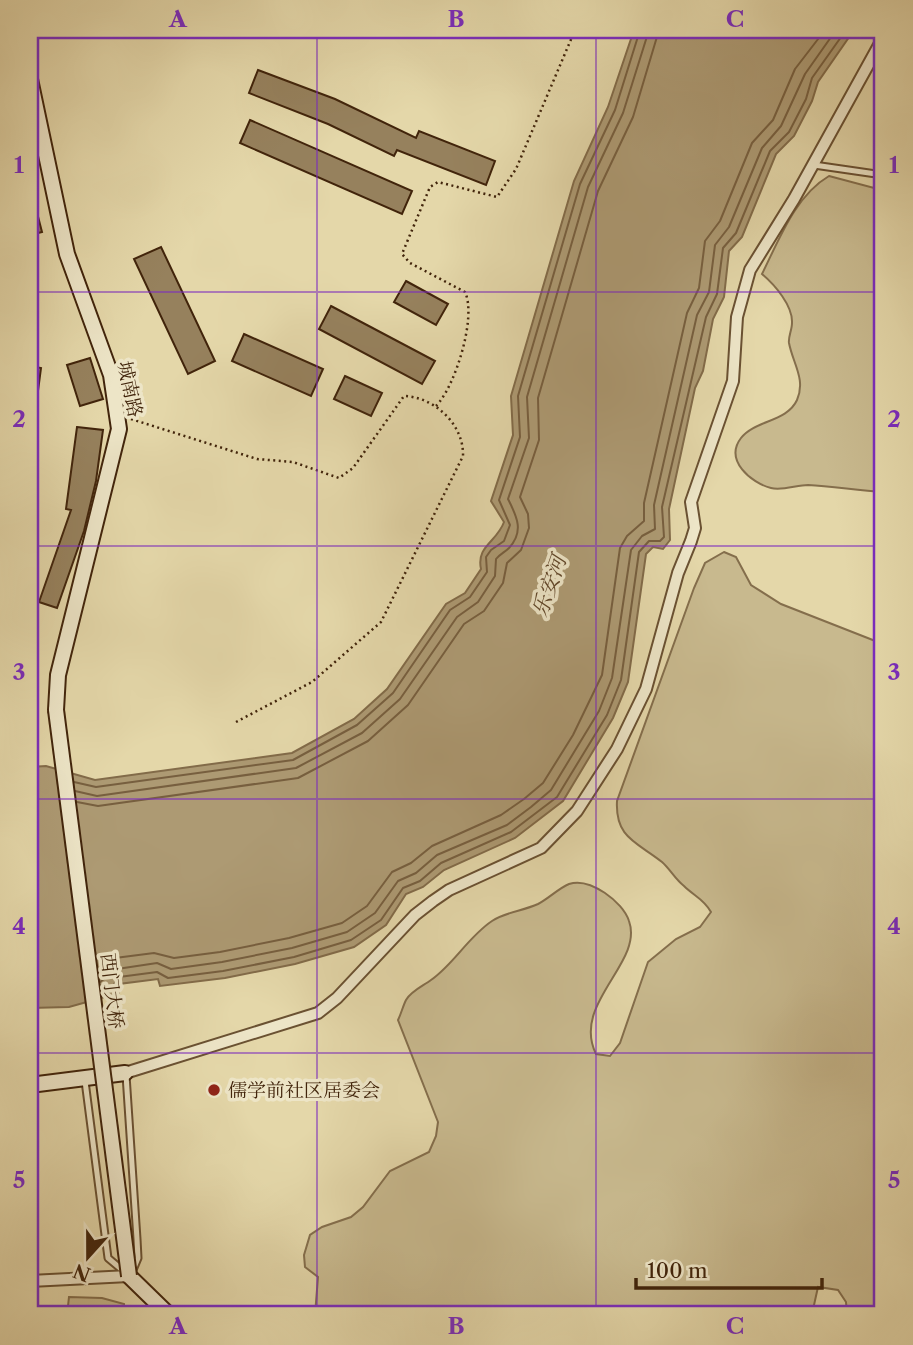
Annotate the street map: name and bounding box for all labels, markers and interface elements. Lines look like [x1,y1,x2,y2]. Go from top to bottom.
text: A [168,5,188,33]
text: B [447,5,465,33]
text: C [726,5,744,33]
text: 1 [14,151,25,179]
text: 1 [889,151,900,179]
street label: 城南路 [113,359,147,419]
text: 2 [12,405,26,433]
text: 2 [887,405,901,433]
water label: 乐安河 [527,548,572,620]
text: 3 [13,658,26,686]
text: 3 [888,658,901,686]
text: 4 [12,912,26,940]
text: 4 [887,912,901,940]
street label: 西门大桥 [96,952,128,1030]
place label: 儒学前社区居委会 [228,1079,380,1102]
marker: 儒学前社区居委会 [206,1082,222,1098]
text: 5 [13,1166,25,1194]
text: 5 [888,1166,900,1194]
north arrow [52,1222,122,1292]
scale bar [636,1247,822,1291]
text: 100 m [647,1258,708,1283]
text: N [70,1259,94,1286]
text: A [168,1312,188,1340]
text: B [447,1312,465,1340]
text: C [726,1312,744,1340]

